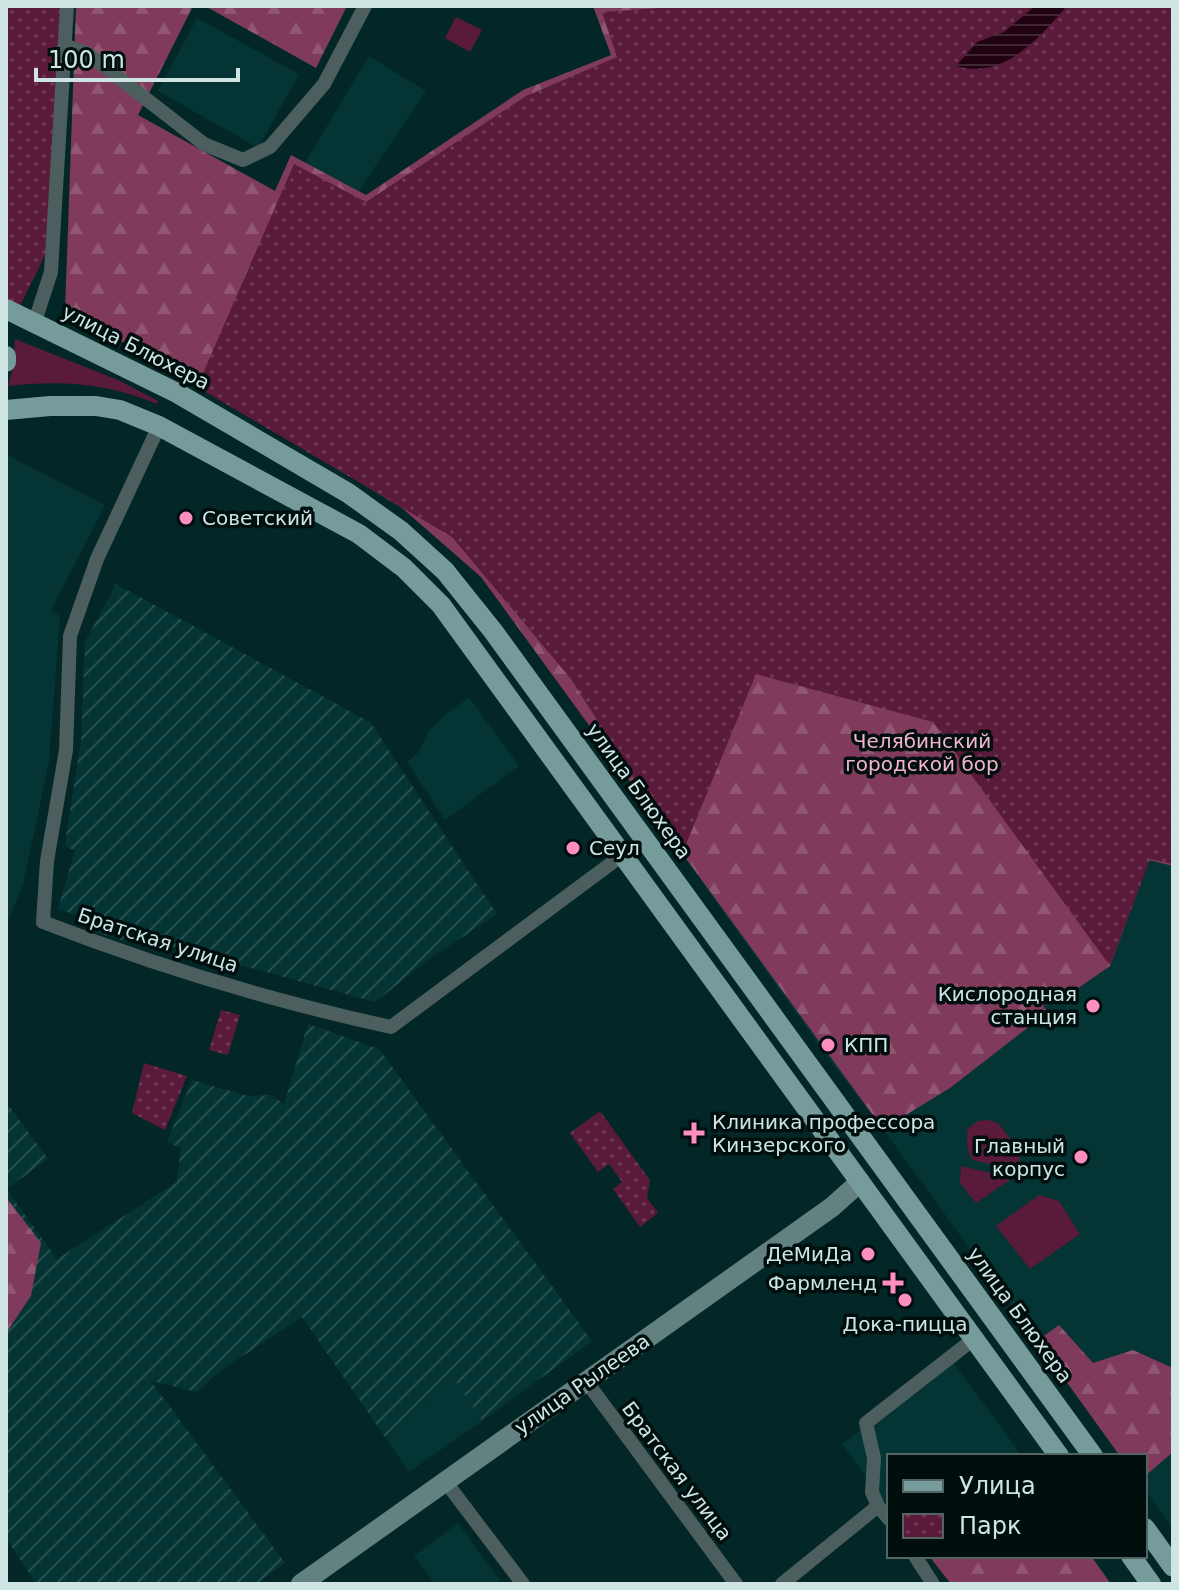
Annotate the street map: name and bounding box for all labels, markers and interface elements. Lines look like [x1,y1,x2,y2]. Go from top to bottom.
scale bar [36,32,238,82]
text: 100 m [48,46,125,74]
street label: улица Блюхера [58,299,214,395]
place label: Советский [202,506,313,530]
marker: Советский [177,509,195,527]
street label: улица Блюхера [582,718,696,864]
park label: Челябинский городской бор [845,729,999,776]
place label: Сеул [589,836,640,860]
marker: Сеул [564,839,582,857]
street label: Братская улица [75,903,241,977]
place label: Кислородная станция [938,982,1077,1029]
marker: Кислородная станция [1084,997,1102,1015]
place label: КПП [844,1033,888,1057]
marker: КПП [819,1036,837,1054]
place label: Клиника профессора Кинзерского [712,1110,935,1157]
marker: Клиника профессора Кинзерского [683,1122,705,1144]
place label: Главный корпус [974,1134,1065,1181]
marker: Главный корпус [1072,1148,1090,1166]
place label: ДеМиДа [766,1242,852,1266]
street label: улица Блюхера [963,1242,1077,1388]
marker: ДеМиДа [859,1245,877,1263]
place label: Фармленд [768,1271,877,1295]
marker: Фармленд [884,1274,902,1292]
marker: Дока-пицца [896,1291,914,1309]
place label: Дока-пицца [843,1312,967,1336]
street label: улица Рылеева [510,1329,654,1439]
street label: Братская улица [617,1397,737,1545]
legend [887,1454,1147,1558]
text: Улица [959,1472,1036,1500]
text: Парк [959,1512,1021,1540]

